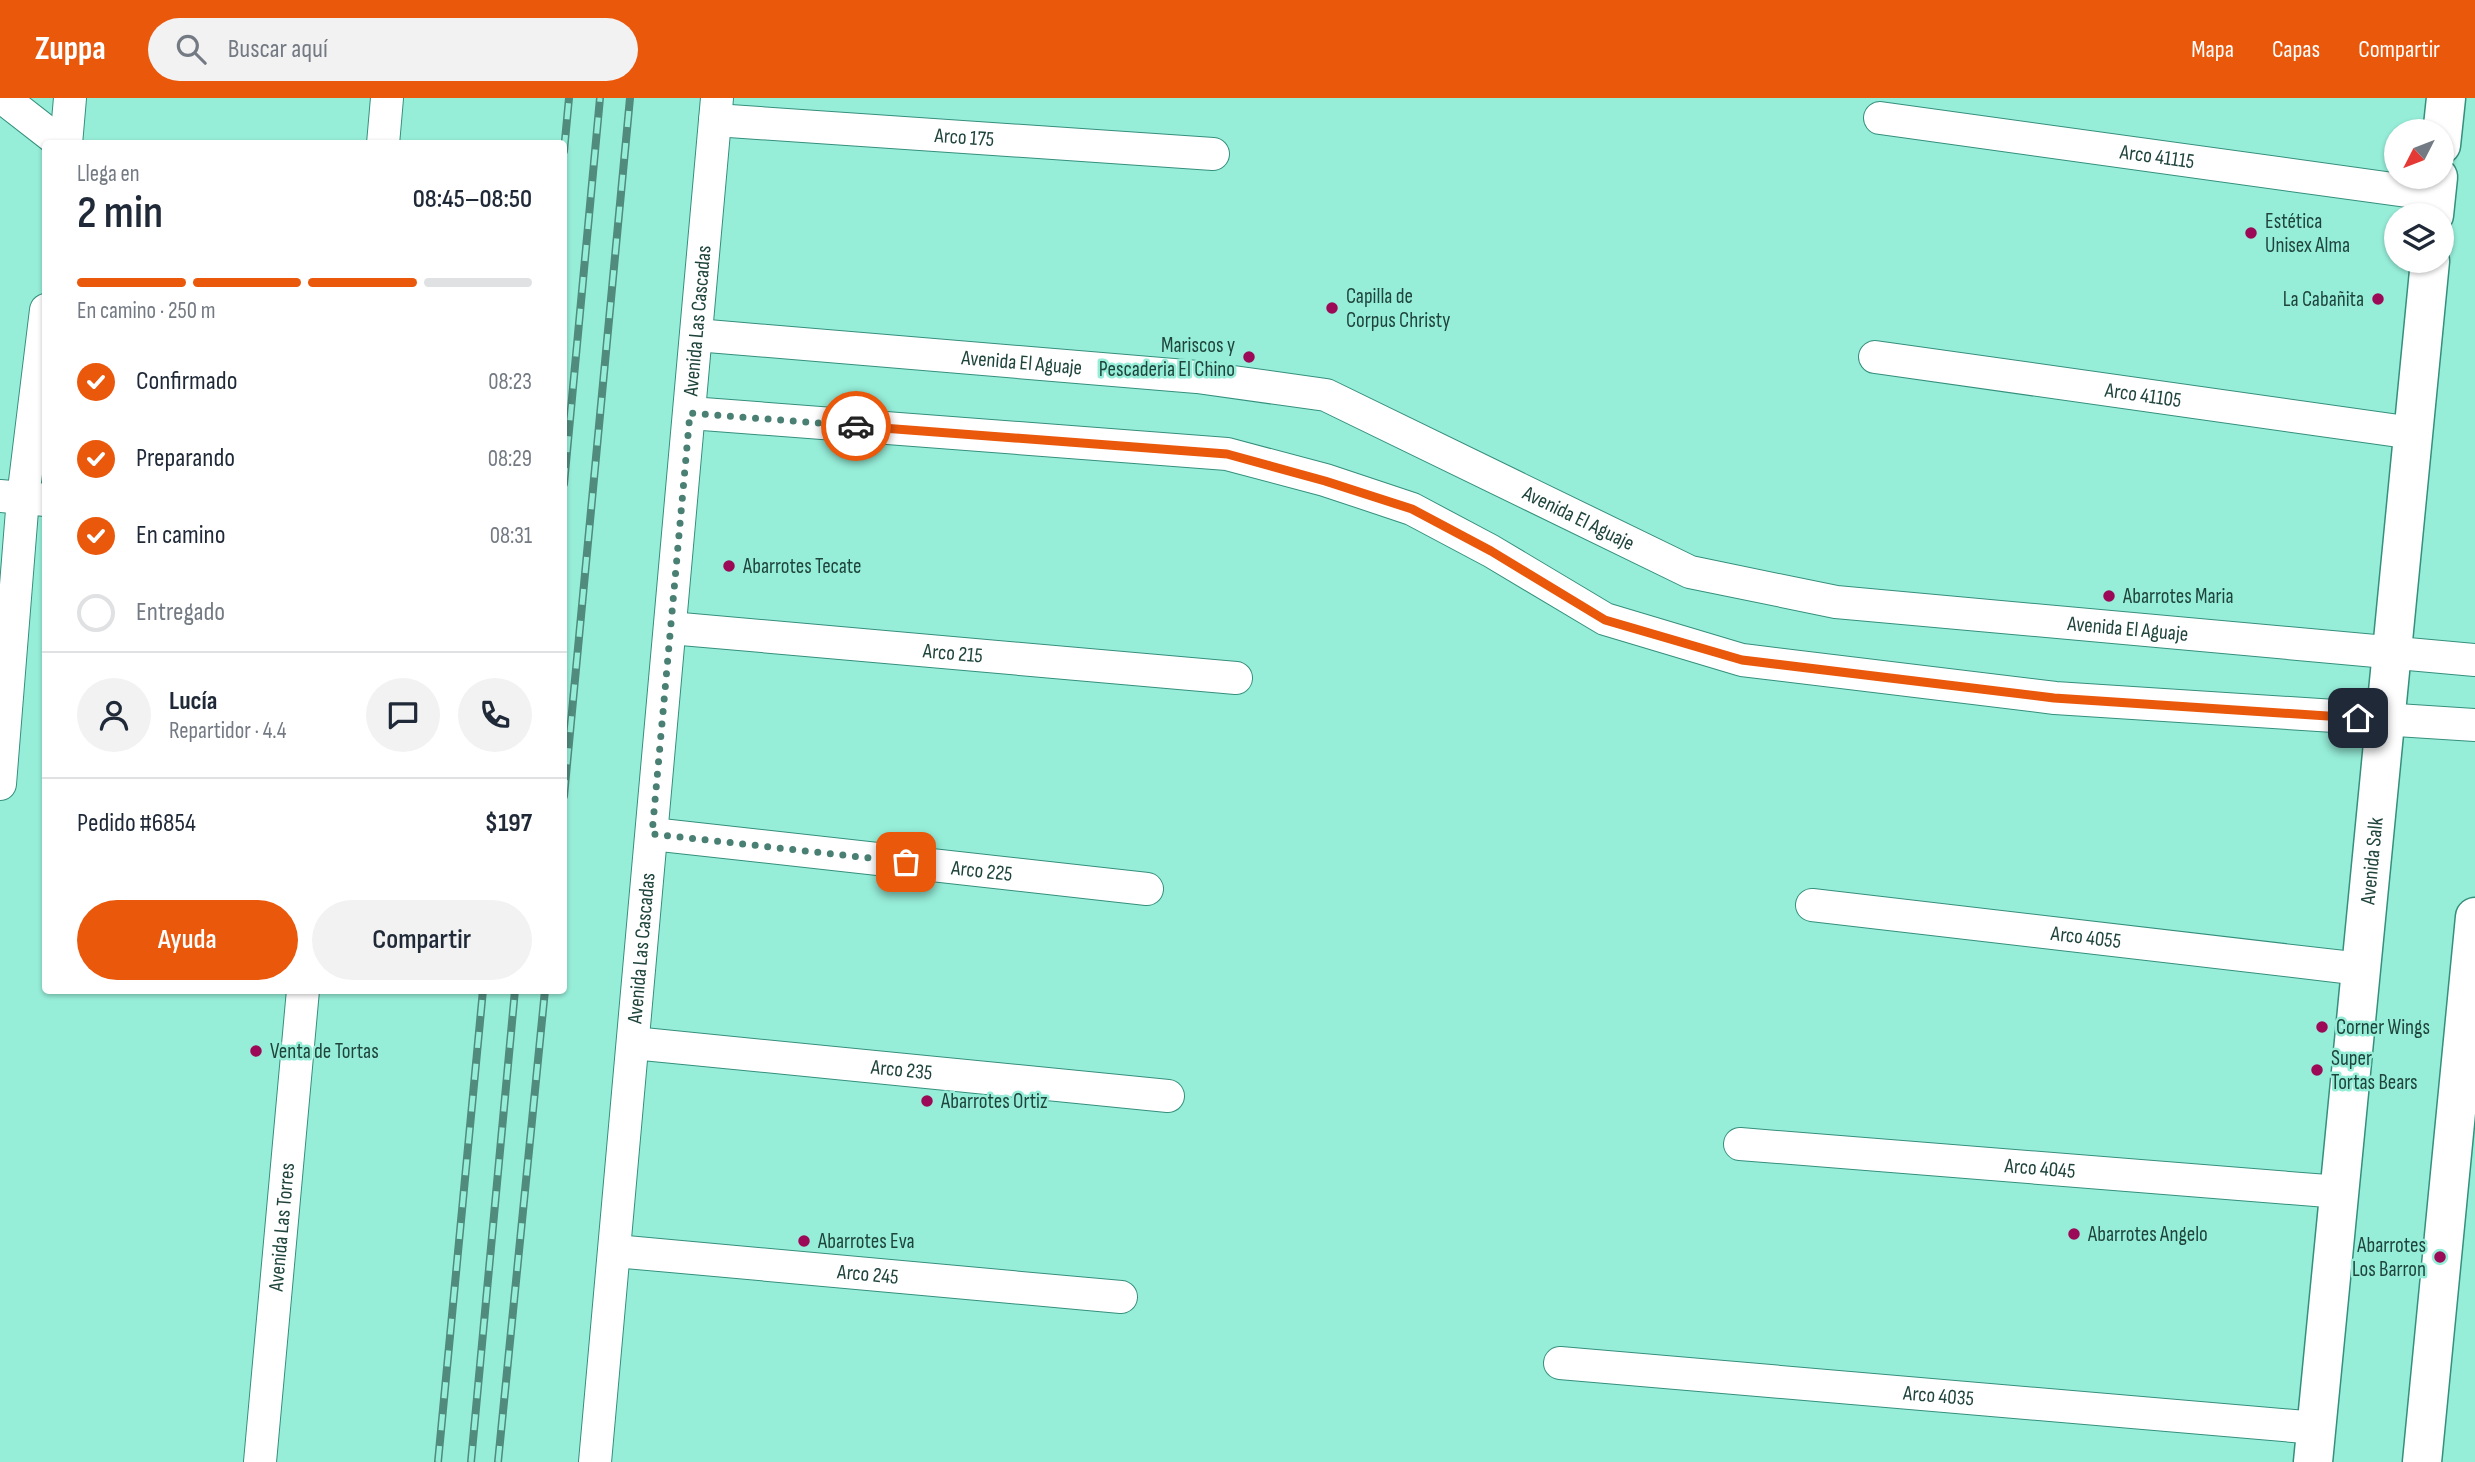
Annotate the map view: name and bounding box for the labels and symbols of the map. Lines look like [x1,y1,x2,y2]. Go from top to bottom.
north arrow [2384,119,2454,189]
street label: Arco 175 [933,123,995,152]
street label: Arco 41115 [2118,139,2196,174]
place label: Estética Unisex Alma [2265,209,2350,258]
marker: Estética Unisex Alma [2243,225,2259,241]
street label: Avenida Las Cascadas [678,244,717,398]
place label: Capilla de Corpus Christy [1346,284,1450,333]
place label: La Cabañita [2283,287,2364,312]
marker: La Cabañita [2370,291,2386,307]
marker: Capilla de Corpus Christy [1324,300,1340,316]
place label: Mariscos y Pescaderia El Chino [1099,333,1235,382]
street label: Avenida El Aguaje [960,345,1083,380]
marker: Mariscos y Pescaderia El Chino [1241,349,1257,365]
street label: Arco 41105 [2102,378,2183,413]
courier [821,391,891,461]
street label: Avenida El Aguaje [1518,480,1638,556]
place label: Abarrotes Tecate [742,554,862,579]
marker: Abarrotes Tecate [721,558,737,574]
place label: Abarrotes Maria [2122,584,2234,609]
marker: Abarrotes Maria [2101,588,2117,604]
street label: Avenida El Aguaje [2066,611,2189,647]
street label: Arco 215 [921,638,984,669]
pin [2328,688,2388,748]
street label: Avenida Salk [2355,816,2389,907]
pin [876,832,936,892]
street label: Arco 225 [949,855,1014,887]
street label: Avenida Las Cascadas [622,872,661,1025]
street label: Arco 4055 [2049,921,2123,954]
place label: Corner Wings [2336,1015,2430,1040]
marker: Corner Wings [2314,1019,2330,1035]
place label: Venta de Tortas [270,1039,379,1064]
marker: Venta de Tortas [248,1043,264,1059]
place label: Super Tortas Bears [2331,1046,2418,1095]
street label: Arco 235 [869,1055,933,1086]
marker: Super Tortas Bears [2309,1062,2325,1078]
place label: Abarrotes Ortiz [940,1089,1048,1114]
marker: Abarrotes Ortiz [919,1093,935,1109]
street label: Arco 4045 [2003,1153,2076,1184]
street label: Avenida Las Torres [264,1162,300,1293]
place label: Abarrotes Angelo [2087,1222,2208,1247]
marker: Abarrotes Angelo [2066,1226,2082,1242]
place label: Abarrotes Eva [817,1229,915,1254]
marker: Abarrotes Eva [796,1233,812,1249]
place label: Abarrotes Los Barron [2352,1233,2426,1282]
marker: Abarrotes Los Barron [2432,1249,2448,1265]
street label: Arco 245 [835,1259,900,1290]
street label: Arco 4035 [1901,1380,1975,1411]

